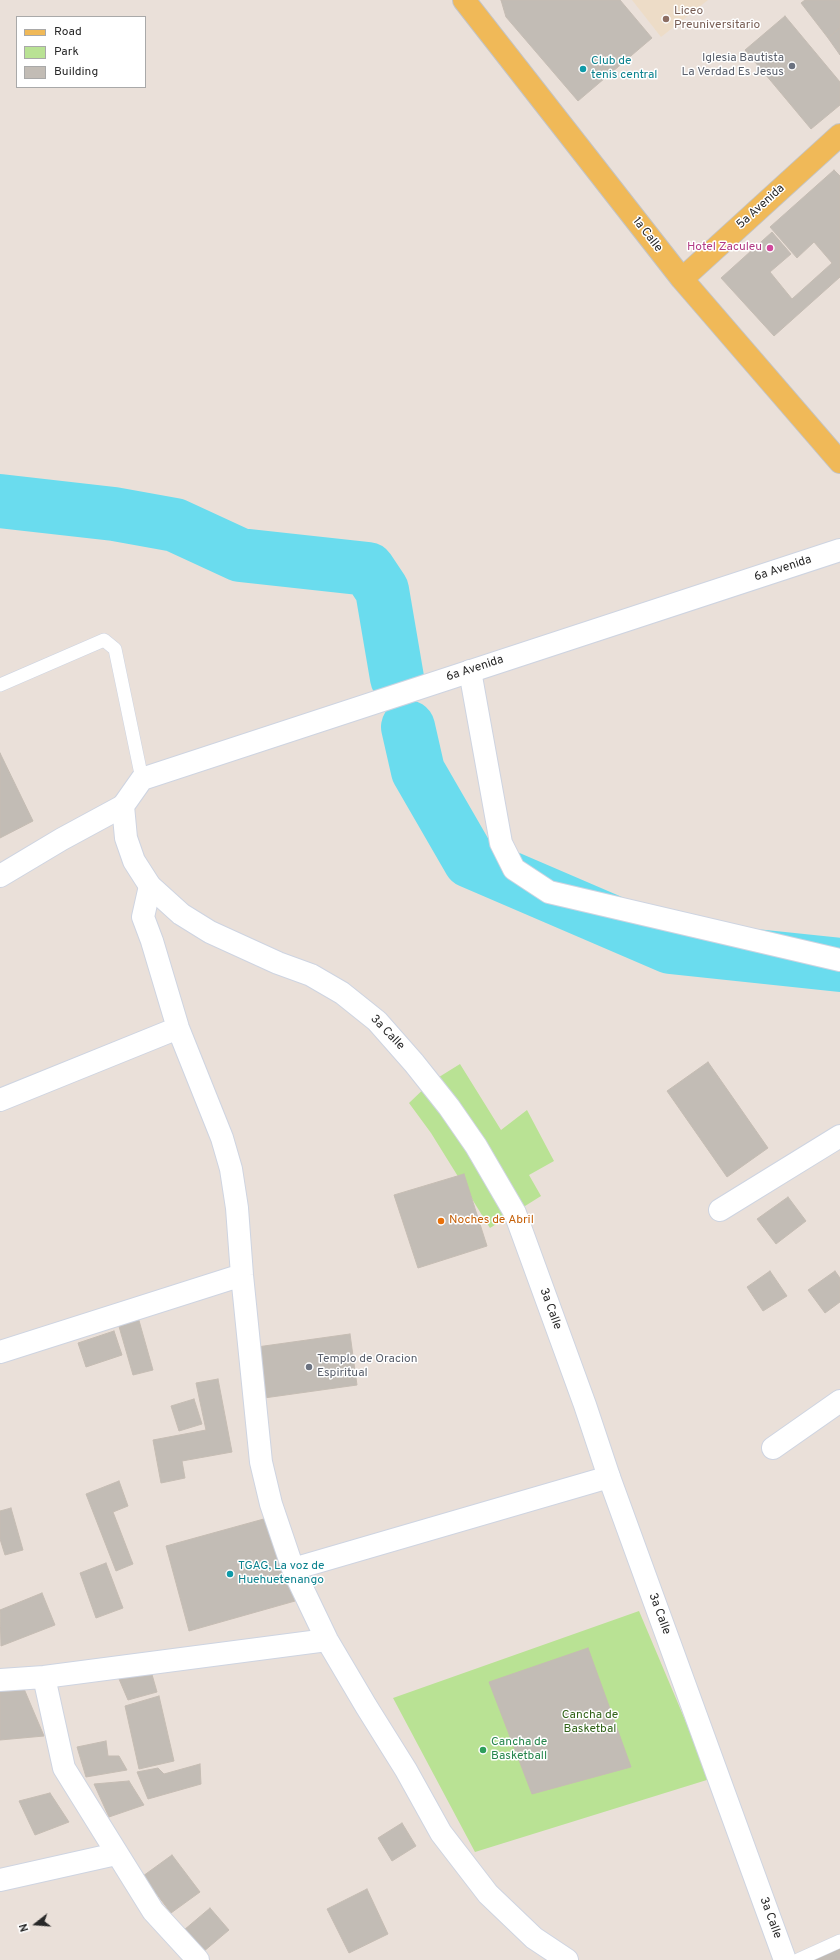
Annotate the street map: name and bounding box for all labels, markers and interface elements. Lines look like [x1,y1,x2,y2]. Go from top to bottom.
place label: Liceo Preuniversitario [674,5,760,33]
marker: Liceo Preuniversitario [661,14,671,24]
legend [16,16,146,88]
text: Road [54,24,82,40]
text: Park [54,44,79,60]
place label: Iglesia Bautista La Verdad Es Jesus [682,52,784,80]
place label: Club de tenis central [591,55,657,83]
marker: Iglesia Bautista La Verdad Es Jesus [787,61,797,71]
text: Building [54,64,98,80]
marker: Club de tenis central [578,64,588,74]
street label: 5a Avenida [734,182,788,232]
street label: 1a Calle [629,215,665,255]
place label: Hotel Zaculeu [687,241,762,255]
marker: Hotel Zaculeu [765,243,775,253]
street label: 6a Avenida [753,553,813,585]
street label: 6a Avenida [445,653,505,685]
street label: 3a Calle [367,1012,407,1054]
place label: Noches de Abril [449,1214,534,1228]
marker: Noches de Abril [436,1216,446,1226]
street label: 3a Calle [536,1286,564,1332]
place label: Templo de Oracion Espiritual [317,1353,417,1381]
marker: Templo de Oracion Espiritual [304,1362,314,1372]
place label: TGAG, La voz de Huehuetenango [238,1560,324,1588]
marker: TGAG, La voz de Huehuetenango [225,1569,235,1579]
street label: 3a Calle [645,1591,673,1637]
park label: Cancha de Basketbal [562,1709,618,1737]
place label: Cancha de Basketball [491,1736,547,1764]
marker: Cancha de Basketball [478,1745,488,1755]
street label: 3a Calle [756,1895,784,1941]
north arrow [16,1904,56,1944]
text: N [17,1922,32,1933]

